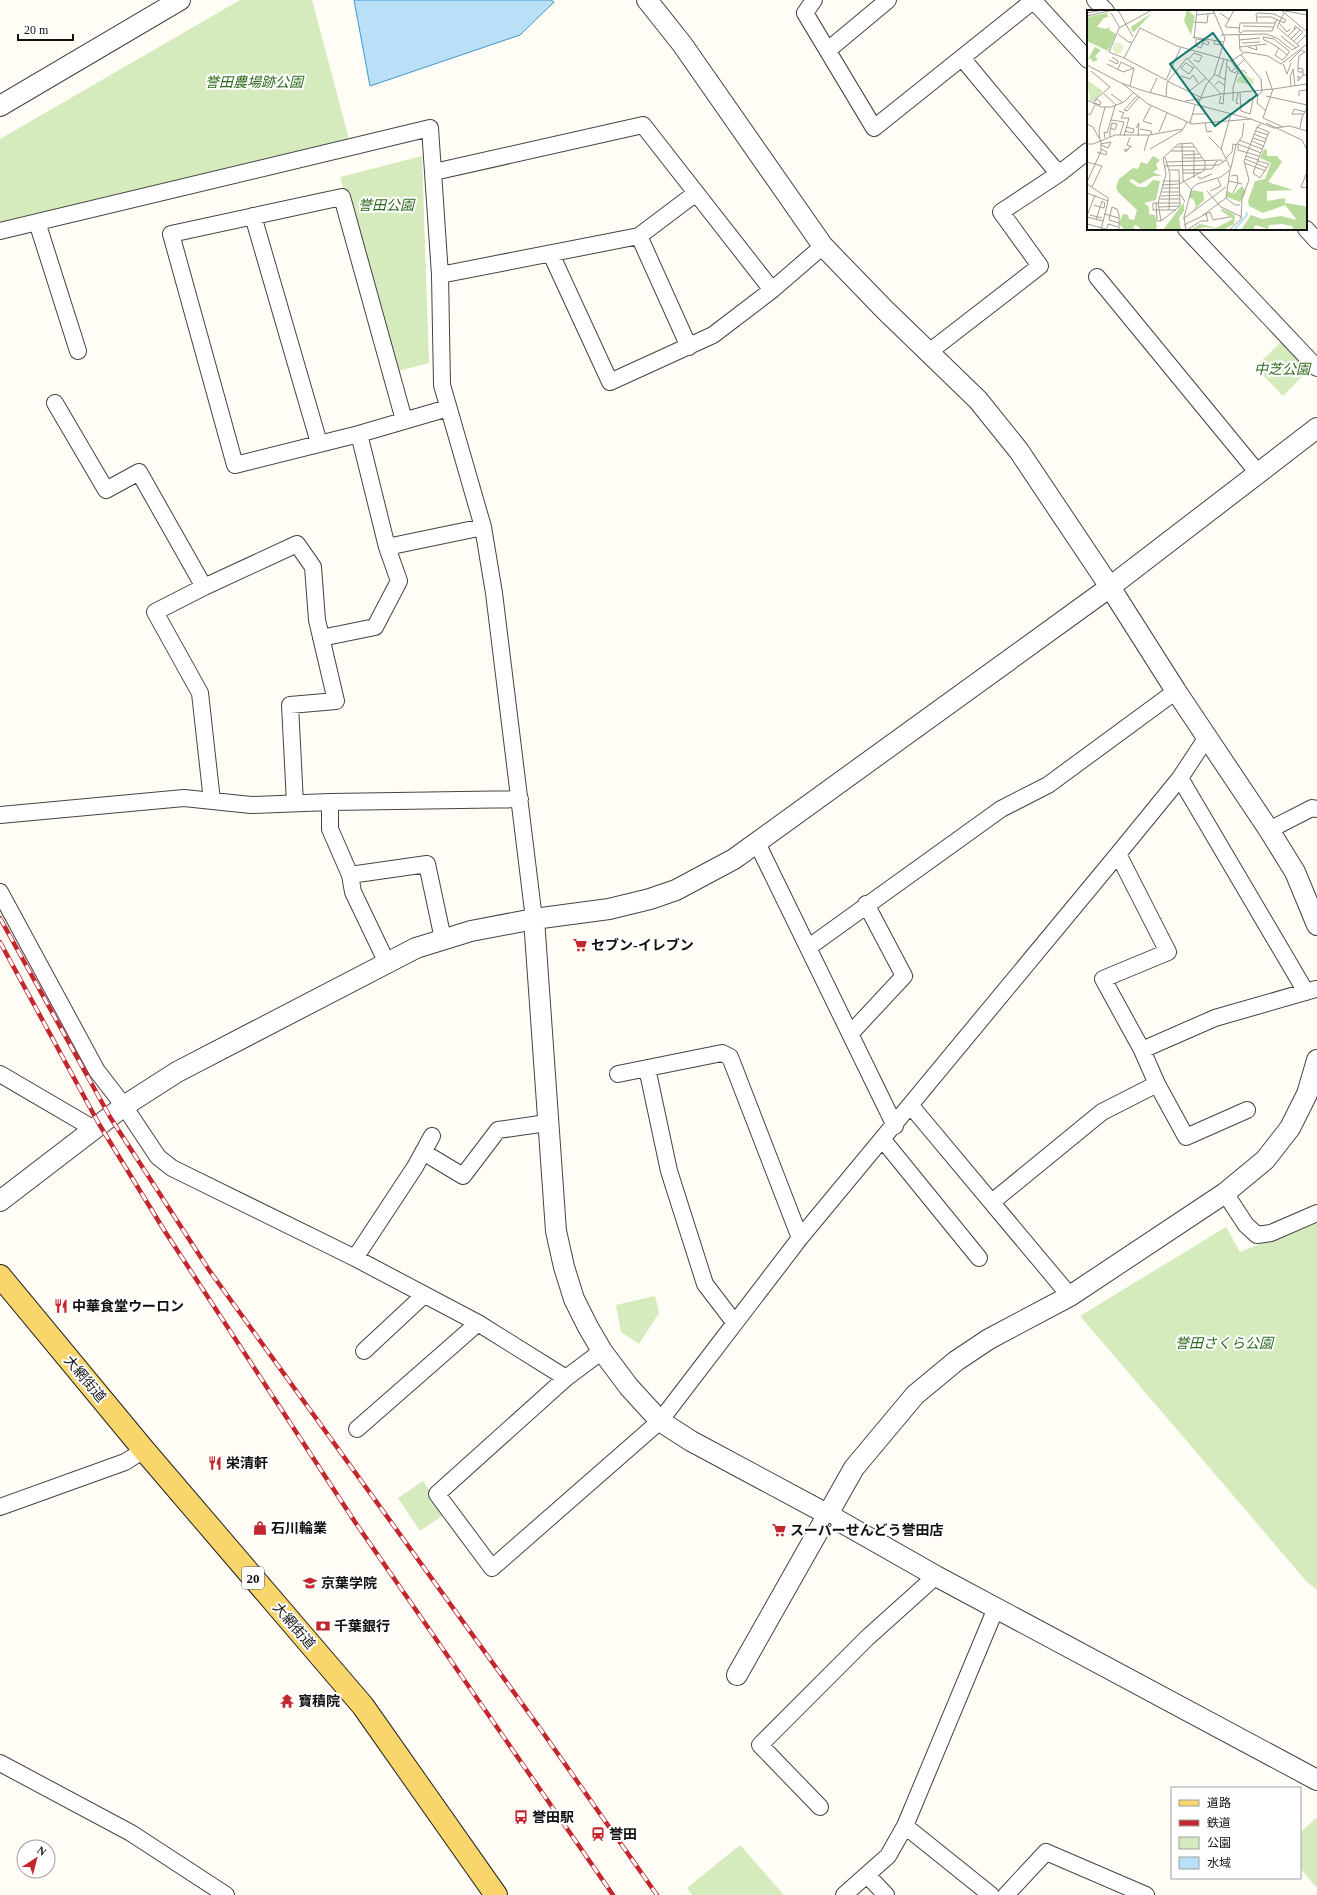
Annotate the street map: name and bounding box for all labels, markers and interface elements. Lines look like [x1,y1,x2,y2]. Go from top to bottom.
inset map [1087,10,1307,230]
scale bar [18,16,73,42]
text: 20 m [24,23,49,37]
park label: 誉田農場跡公園 [205,75,305,90]
park label: 誉田公園 [358,198,416,213]
park label: 中芝公園 [1254,362,1312,377]
supermarket icon: セブン-イレブン [572,937,588,953]
place label: セブン-イレブン [591,937,694,953]
restaurant icon: 中華食堂ウーロン [53,1298,69,1314]
place label: 中華食堂ウーロン [72,1299,184,1314]
park label: 誉田さくら公園 [1175,1336,1275,1351]
street label: 大網街道 [61,1353,109,1405]
restaurant icon: 栄清軒 [207,1455,223,1471]
place label: 栄清軒 [226,1456,268,1471]
shop icon: 石川輪業 [252,1520,268,1536]
place label: 石川輪業 [271,1520,327,1536]
supermarket icon: スーパーせんどう誉田店 [771,1522,787,1538]
place label: スーパーせんどう誉田店 [790,1522,943,1538]
road number: 20 [242,1567,264,1589]
school or university icon: 京葉学院 [302,1575,318,1591]
place label: 京葉学院 [321,1576,377,1591]
street label: 大網街道 [270,1600,318,1652]
bank icon: 千葉銀行 [315,1618,331,1634]
place label: 千葉銀行 [334,1619,390,1634]
temple icon: 寶積院 [279,1693,295,1709]
place label: 寶積院 [298,1694,340,1709]
legend [1171,1787,1301,1879]
text: 道路 [1207,1796,1231,1810]
bus stop icon: 誉田駅 [513,1809,529,1825]
place label: 誉田駅 [532,1809,574,1825]
text: 鉄道 [1207,1816,1231,1830]
station icon: 誉田 [590,1826,606,1842]
place label: 誉田 [609,1826,637,1842]
text: 公園 [1207,1836,1231,1850]
north arrow [16,1839,56,1879]
text: N [35,1844,49,1858]
text: 水域 [1207,1856,1231,1870]

